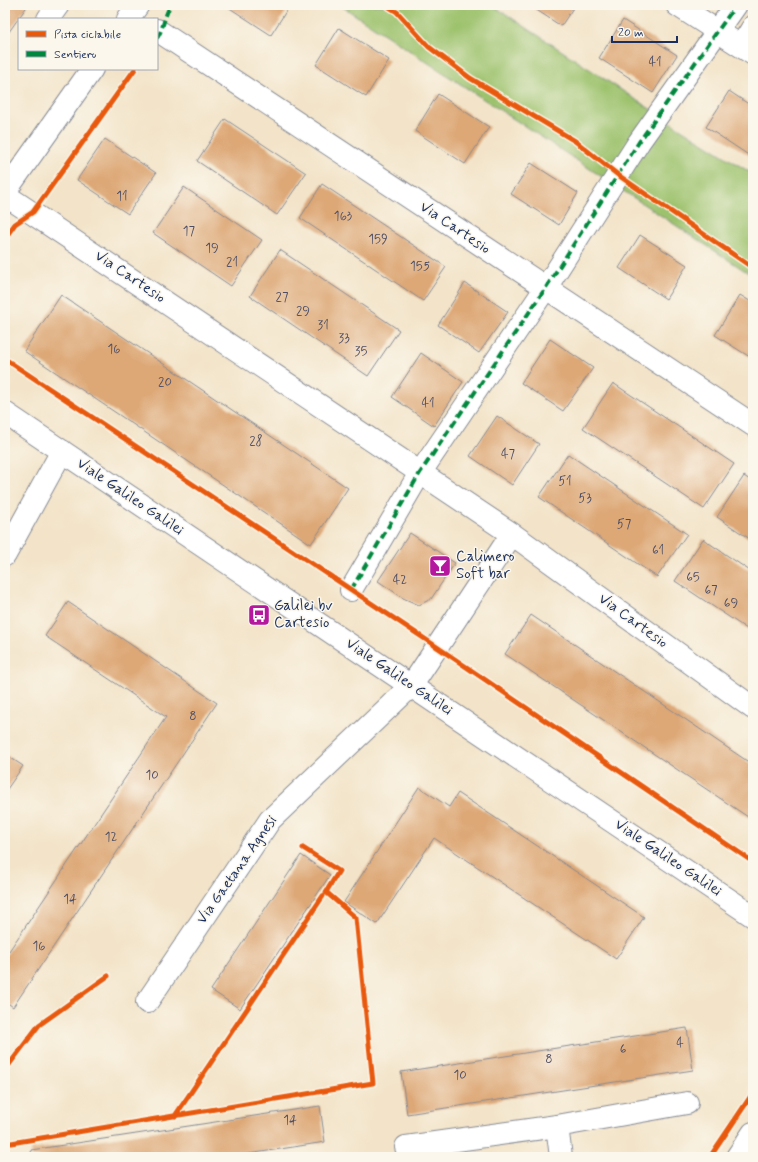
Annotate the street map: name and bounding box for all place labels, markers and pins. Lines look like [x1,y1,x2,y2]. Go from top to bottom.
place label: Calimero Soft bar [456,547,514,584]
bar icon: Calimero Soft bar [427,553,453,579]
place label: Galilei bv Cartesio [274,596,333,633]
bus stop icon: Galilei bv Cartesio [246,602,272,628]

